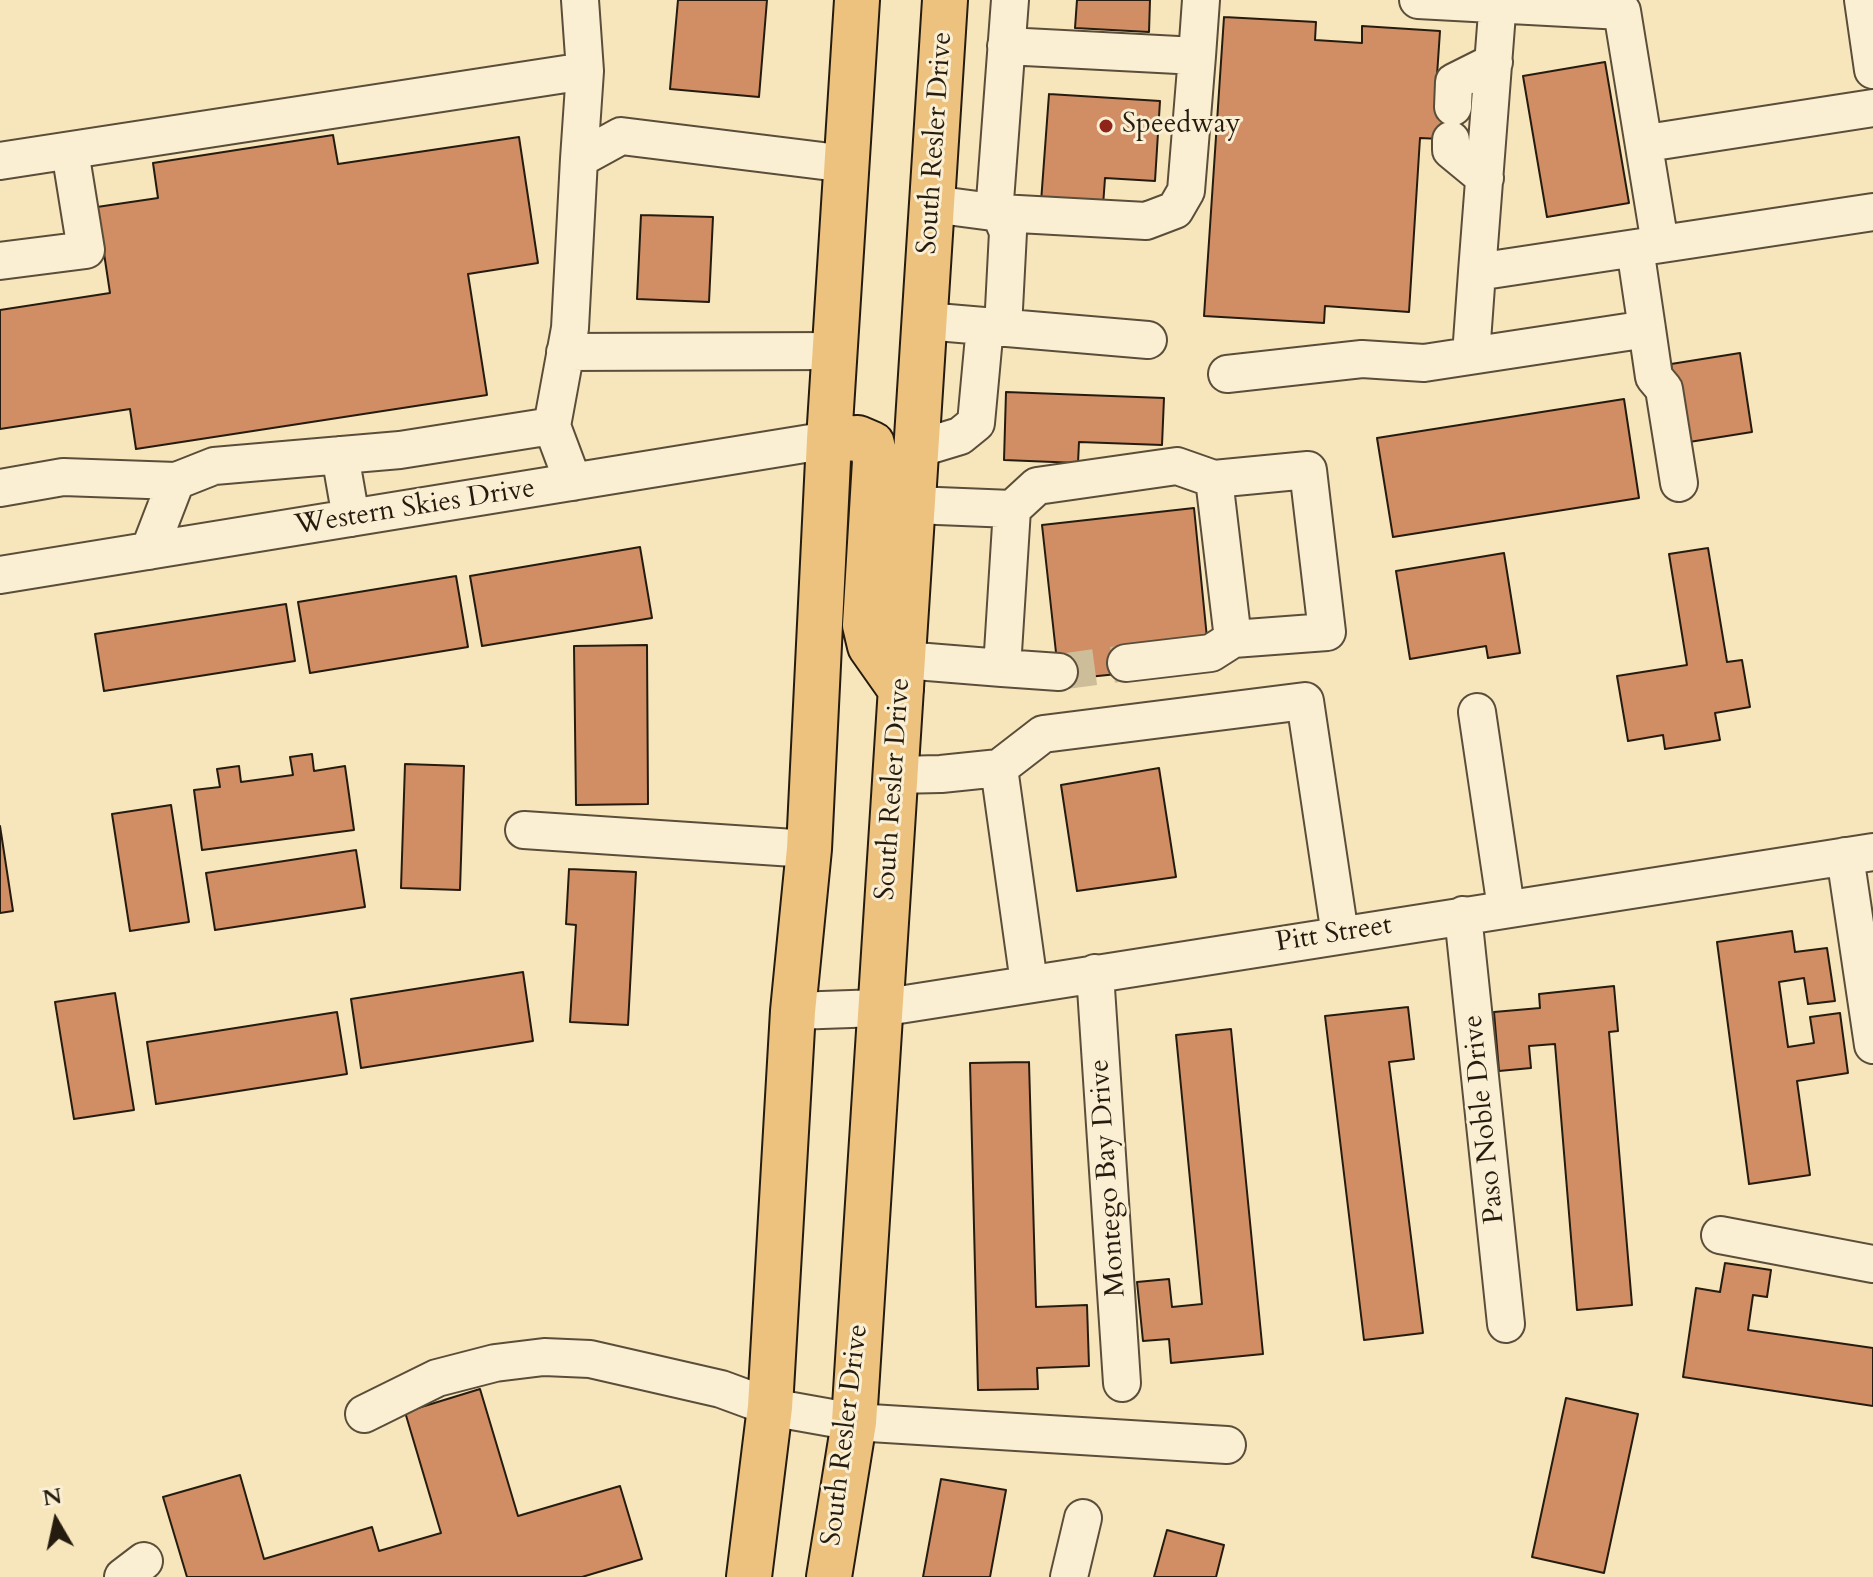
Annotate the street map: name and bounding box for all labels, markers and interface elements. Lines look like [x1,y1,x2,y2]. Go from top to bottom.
street label: South Resler Drive [911,31,961,255]
place label: Speedway [1122,109,1241,143]
marker: Speedway [1097,117,1115,135]
street label: Western Skies Drive [293,472,537,544]
street label: South Resler Drive [869,677,919,901]
street label: Pitt Street [1274,909,1394,961]
street label: Paso Noble Drive [1457,1013,1513,1225]
street label: Montego Bay Drive [1084,1058,1134,1298]
street label: South Resler Drive [816,1322,876,1548]
north arrow [16,1481,96,1561]
text: N [40,1481,64,1514]

